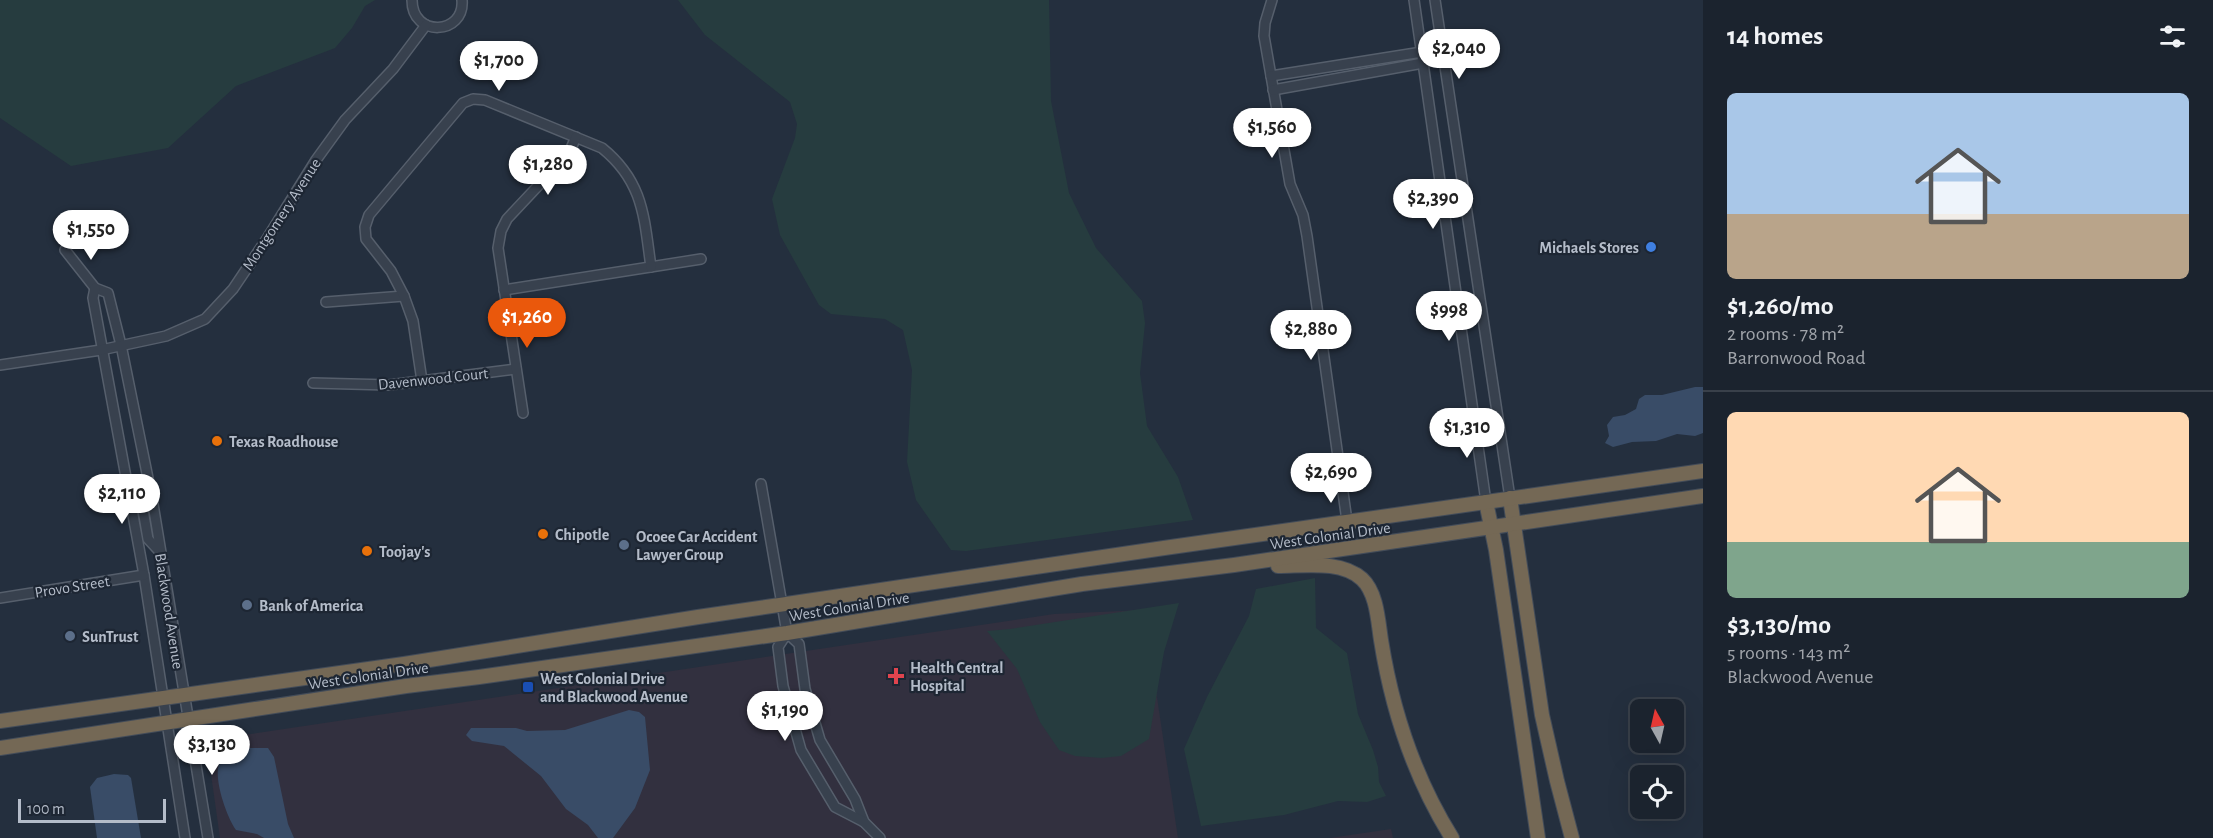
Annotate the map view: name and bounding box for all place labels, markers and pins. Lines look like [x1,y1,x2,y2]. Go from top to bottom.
pin: $2,040 [1410,29,1508,80]
pin: $1,700 [450,41,548,92]
pin: $1,560 [1223,108,1321,159]
pin: $1,280 [499,145,597,196]
pin: $2,390 [1384,179,1482,230]
pin: $1,550 [42,210,140,261]
place label: Michaels Stores [1539,240,1639,256]
marker: Michaels Stores [1644,240,1658,254]
pin: $998 [1413,291,1485,342]
pin: $1,260 [478,298,576,349]
pin: $2,880 [1262,310,1360,361]
pin: $1,310 [1418,408,1516,459]
marker: Texas Roadhouse [210,434,224,448]
place label: Texas Roadhouse [229,434,339,450]
pin: $2,690 [1282,453,1380,504]
pin: $2,110 [73,474,171,525]
marker: Chipotle [536,527,550,541]
place label: Chipotle [555,527,610,543]
place label: Ocoee Car Accident Lawyer Group [636,529,758,564]
marker: Ocoee Car Accident Lawyer Group [617,538,631,552]
marker: Toojay's [360,544,374,558]
place label: Toojay's [379,544,431,561]
marker: Bank of America [240,598,254,612]
place label: Bank of America [259,598,364,614]
marker: SunTrust [63,629,77,643]
place label: SunTrust [82,629,139,645]
place label: Health Central Hospital [910,660,1003,694]
marker: Health Central Hospital [887,667,905,685]
place label: West Colonial Drive and Blackwood Avenue [540,671,688,705]
marker: West Colonial Drive and Blackwood Avenue [521,680,535,694]
pin: $1,190 [736,691,834,742]
pin: $3,130 [163,725,261,776]

